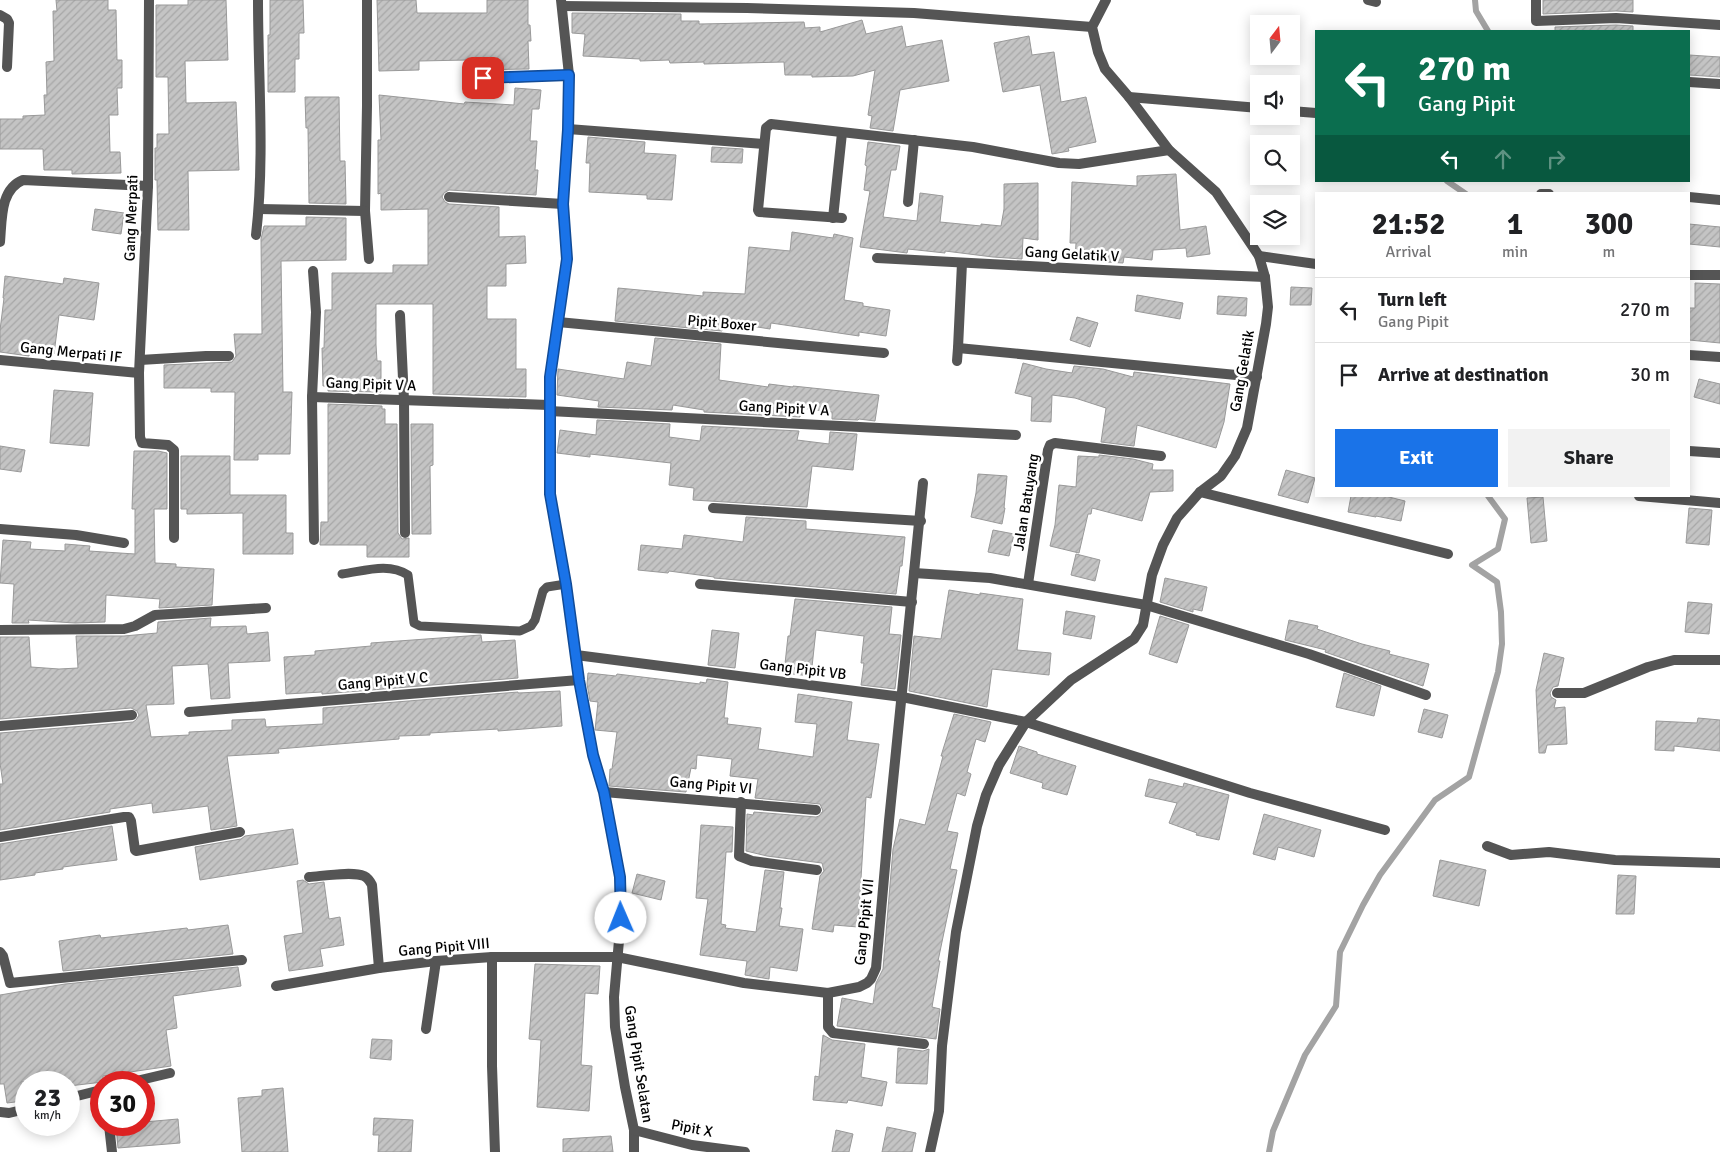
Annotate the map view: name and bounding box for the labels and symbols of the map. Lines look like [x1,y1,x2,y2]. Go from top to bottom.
north arrow [1250,15,1300,65]
pin [462,57,504,99]
street label: Gang Merpati [120,174,142,262]
street label: Gang Gelatik V [1024,243,1120,265]
street label: Pipit Boxer [687,311,758,335]
street label: Gang Gelatik [1226,328,1258,413]
street label: Gang Merpati IF [19,338,123,366]
street label: Gang Pipit V A [325,373,417,395]
street label: Gang Pipit V A [738,397,830,419]
street label: Jalan Batuyang [1009,452,1043,552]
street label: Gang Pipit VB [759,655,847,683]
street label: Gang Pipit V C [337,668,429,694]
street label: Gang Pipit VI [669,772,753,798]
street label: Gang Pipit VII [850,878,878,966]
position arrow [594,891,646,943]
street label: Gang Pipit VIII [398,934,490,960]
street label: Gang Pipit Selatan [621,1004,657,1124]
speed limit sign: 30 [90,1071,155,1136]
street label: Pipit X [670,1115,714,1141]

